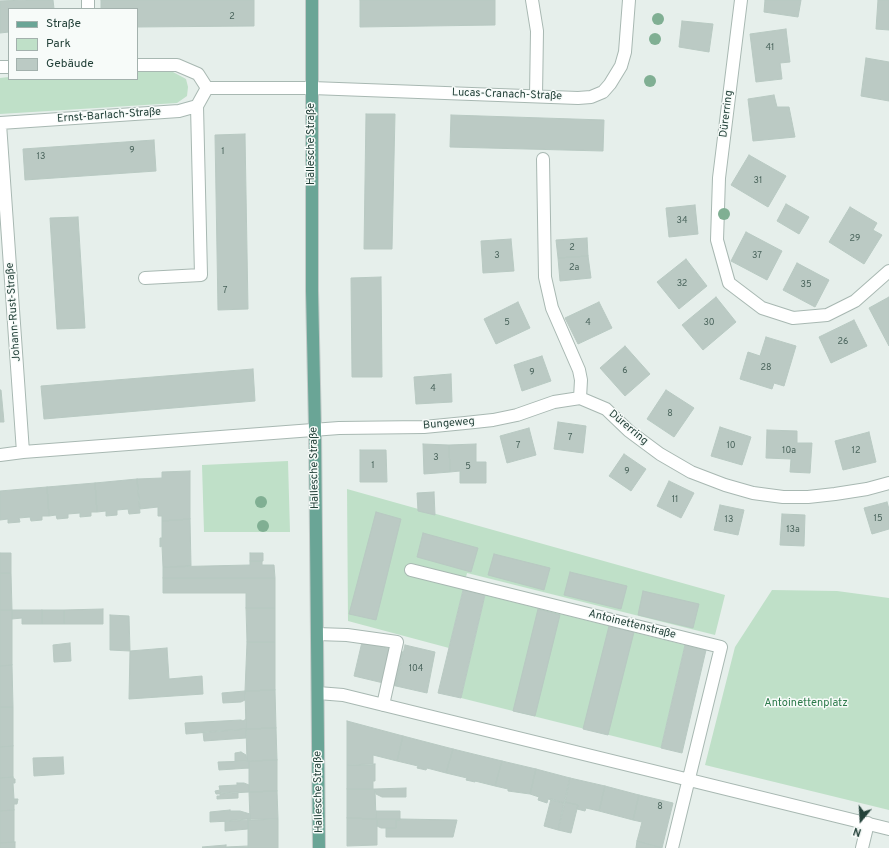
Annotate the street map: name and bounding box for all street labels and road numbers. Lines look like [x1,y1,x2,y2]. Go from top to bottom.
street label: Lucas-Cranach-Straße [452,86,562,104]
street label: Dürerring [718,90,736,138]
street label: Hallesche Straße [305,103,319,185]
street label: Ernst-Barlach-Straße [57,106,161,126]
street label: Johann-Rust-Straße [4,262,24,362]
street label: Dürerring [606,408,650,448]
street label: Bungeweg [423,415,475,433]
street label: Hallesche Straße [308,427,322,509]
street label: Antoinettenstraße [587,608,677,642]
street label: Hallesche Straße [312,751,326,833]

